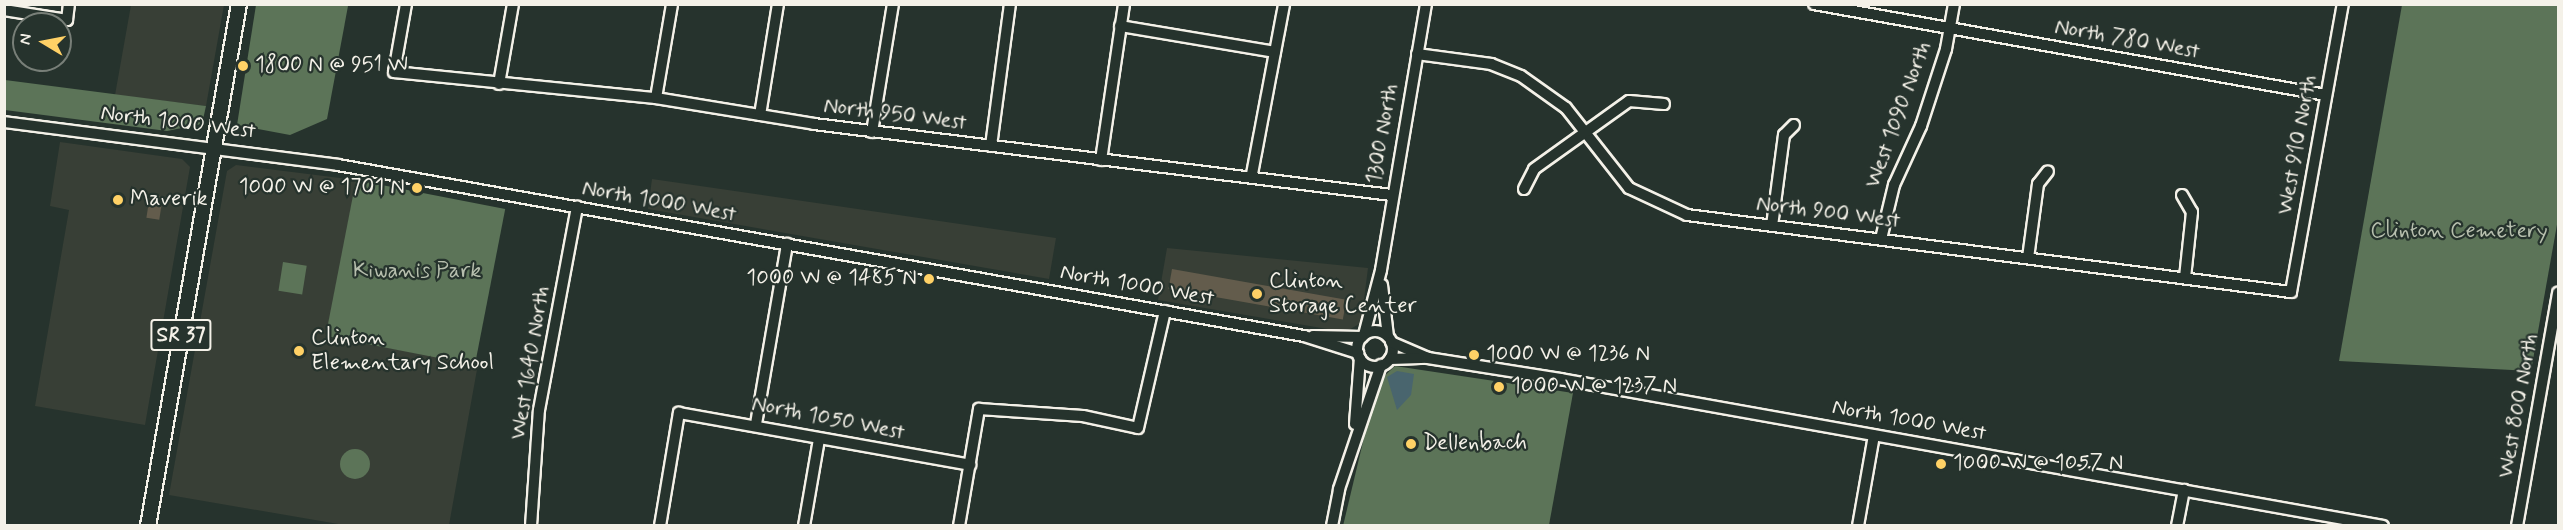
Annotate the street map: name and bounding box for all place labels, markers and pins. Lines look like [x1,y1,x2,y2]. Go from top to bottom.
place label: 1800 N @ 951 W [255,53,408,79]
marker: 1800 N @ 951 W [236,59,250,73]
place label: 1000 W @ 1701 N [239,175,405,201]
marker: 1000 W @ 1701 N [410,181,424,195]
place label: Maverik [130,187,208,213]
marker: Maverik [111,193,125,207]
place label: 1000 W @ 1485 N [746,266,917,292]
place label: Clinton Storage Center [1269,268,1413,320]
marker: 1000 W @ 1485 N [922,272,936,286]
marker: Clinton Storage Center [1250,287,1264,301]
place label: Clinton Elementary School [311,325,494,376]
place label: 1000 W @ 1236 N [1486,342,1650,368]
marker: Clinton Elementary School [292,344,306,358]
marker: 1000 W @ 1236 N [1467,348,1481,362]
place label: 1000 W @ 1237 N [1511,374,1677,400]
marker: 1000 W @ 1237 N [1492,380,1506,394]
place label: Dellenbach [1423,431,1527,457]
marker: Dellenbach [1404,437,1418,451]
place label: 1000 W @ 1057 N [1953,451,2123,477]
marker: 1000 W @ 1057 N [1934,457,1948,471]

